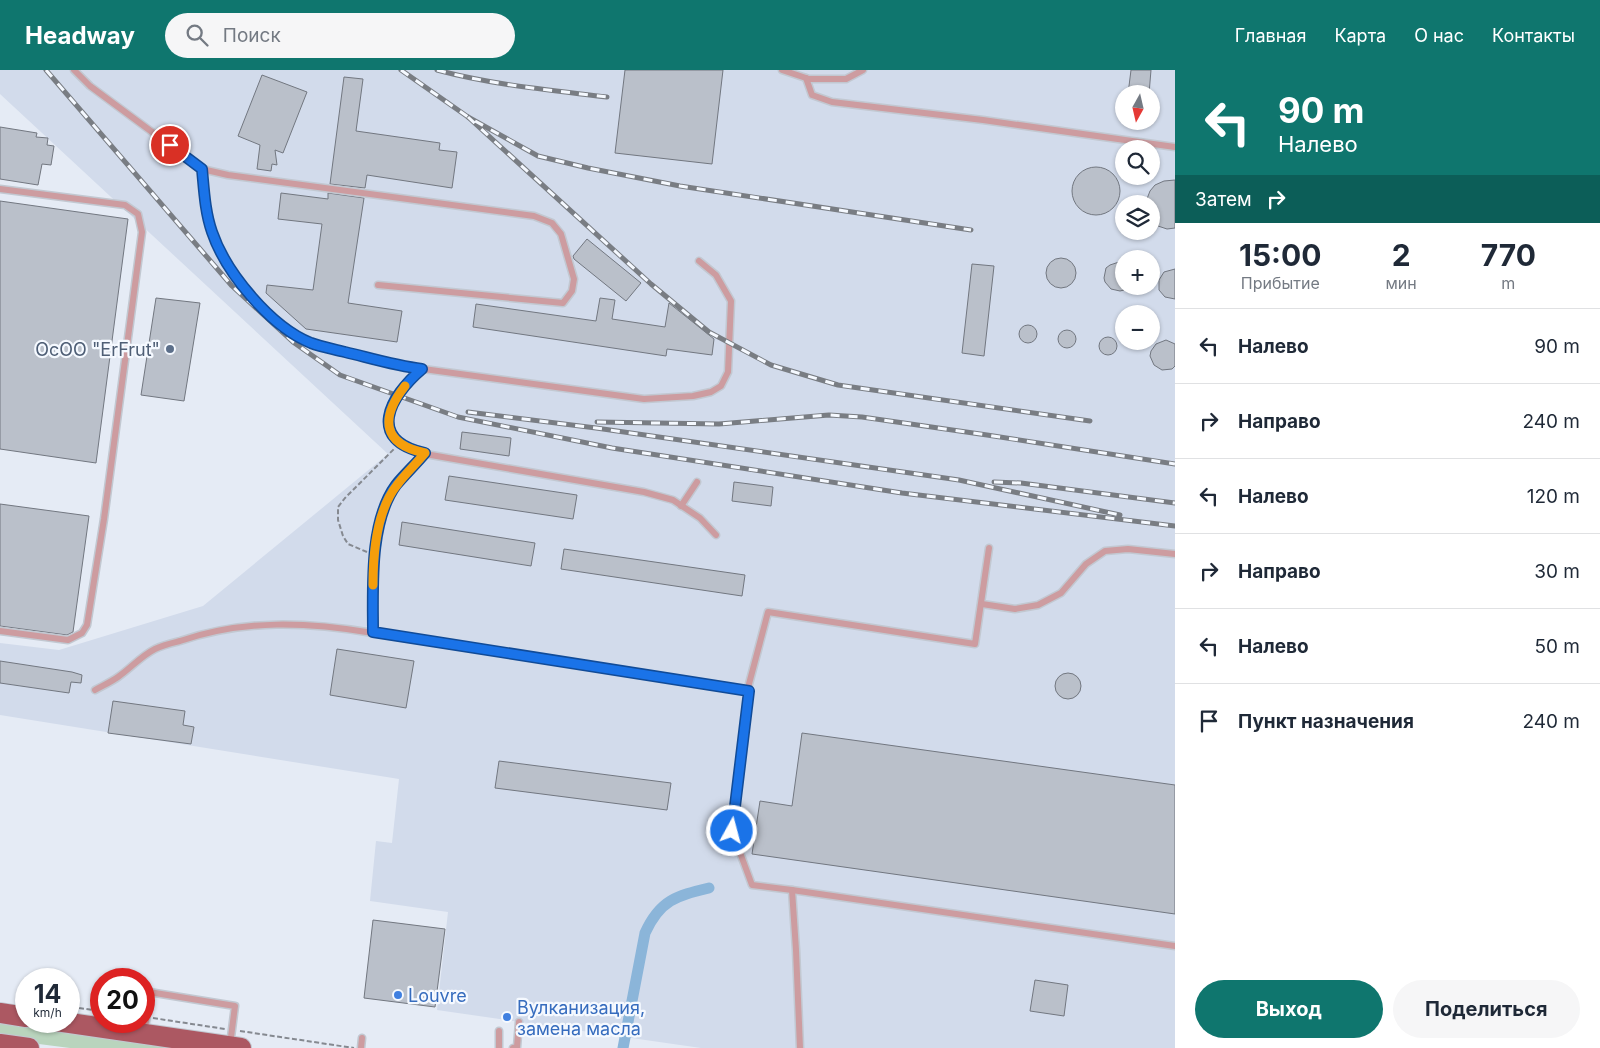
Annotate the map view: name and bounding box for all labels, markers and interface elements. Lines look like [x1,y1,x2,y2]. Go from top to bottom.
search box [165,13,515,58]
text: Headway [25,21,135,50]
icon: search [183,21,211,49]
text: Поиск [223,24,281,47]
text: Главная [1235,25,1306,46]
text: Карта [1334,25,1386,46]
text: О нас [1414,25,1464,46]
text: Контакты [1492,25,1575,46]
north arrow [1115,85,1160,130]
map controls [1115,85,1160,350]
text: 90 m [1278,89,1365,131]
icon: left [1195,90,1260,155]
pin [149,124,191,166]
icon: arrive [156,131,184,159]
text: Налево [1278,131,1358,157]
button: search [1115,140,1160,185]
icon: right [1262,185,1290,213]
text: Затем [1195,188,1252,211]
button: layers [1115,195,1160,240]
text: 15:00 [1239,237,1322,273]
text: 2 [1392,237,1411,273]
text: 770 [1481,237,1536,273]
button: + [1115,250,1160,295]
text: Прибытие [1241,273,1320,293]
text: мин [1386,273,1417,293]
text: m [1501,273,1515,293]
button: − [1115,305,1160,350]
icon: left [1195,332,1223,360]
text: Налево [1238,335,1309,358]
text: 90 m [1534,335,1580,358]
place label: ОсОО "ErFrut" [35,339,160,360]
marker: ОсОО "ErFrut" [164,343,176,355]
icon: right [1195,407,1223,435]
text: Направо [1238,410,1321,433]
text: 240 m [1522,410,1580,433]
icon: left [1195,482,1223,510]
text: Налево [1238,485,1309,508]
text: 120 m [1527,485,1580,508]
icon: right [1195,557,1223,585]
text: Направо [1238,560,1321,583]
text: 30 m [1534,560,1580,583]
icon: left [1195,632,1223,660]
text: Налево [1238,635,1309,658]
text: 50 m [1534,635,1580,658]
icon: arrive [1195,707,1223,735]
text: Пункт назначения [1238,710,1414,733]
text: 240 m [1522,710,1580,733]
position arrow [705,804,757,856]
speed limit sign: 20 [90,968,155,1033]
text: 14 [34,979,61,1009]
button: Выход [1195,980,1383,1038]
button: Поделиться [1393,980,1580,1038]
place label: Louvre [408,985,467,1006]
marker: Louvre [392,989,404,1001]
place label: Вулканизация, замена масла [517,997,645,1039]
text: km/h [33,1005,62,1020]
marker: Вулканизация, замена масла [501,1011,513,1023]

